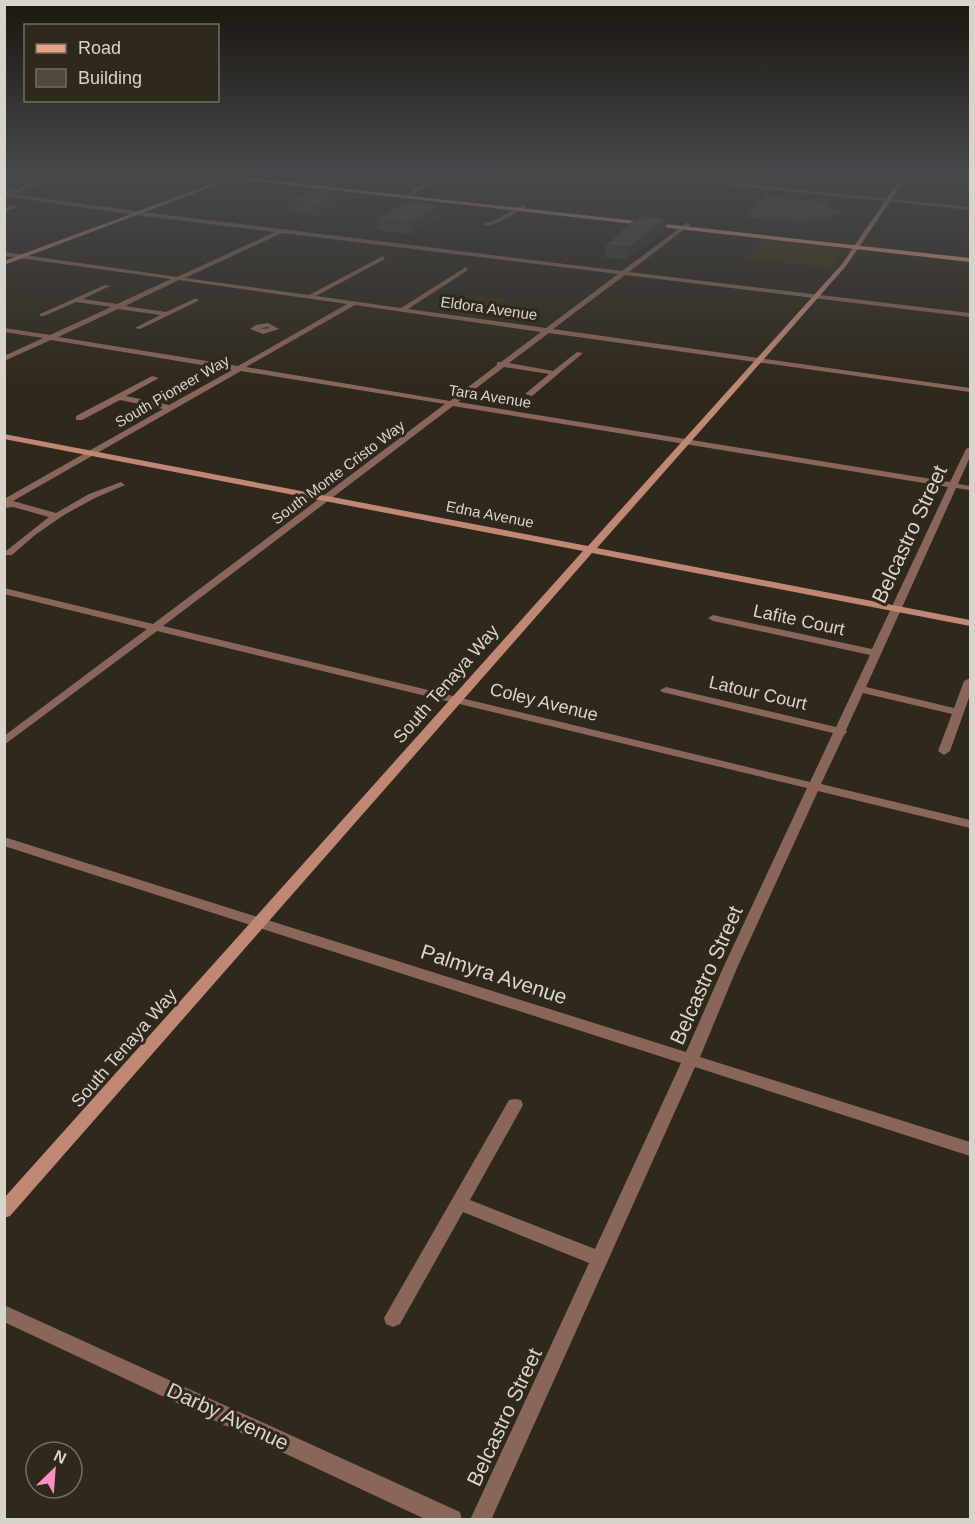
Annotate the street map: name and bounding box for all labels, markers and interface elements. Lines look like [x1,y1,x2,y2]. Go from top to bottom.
legend [24,24,219,102]
text: Road [78,38,121,58]
text: Building [78,68,142,88]
street label: Eldora Avenue [440,293,538,323]
street label: South Pioneer Way [112,351,232,431]
street label: Tara Avenue [448,381,532,411]
street label: South Monte Cristo Way [268,416,408,528]
street label: Belcastro Street [867,461,951,607]
street label: Edna Avenue [445,497,535,531]
street label: Lafite Court [751,601,847,639]
street label: South Tenaya Way [389,621,503,747]
street label: Latour Court [707,672,809,714]
street label: Coley Avenue [488,679,600,725]
street label: Belcastro Street [665,902,747,1048]
street label: Palmyra Avenue [418,939,570,1009]
street label: South Tenaya Way [67,985,181,1111]
street label: Belcastro Street [462,1344,546,1490]
street label: Darby Avenue [164,1378,292,1454]
north arrow [24,1440,84,1500]
text: N [51,1447,69,1467]

